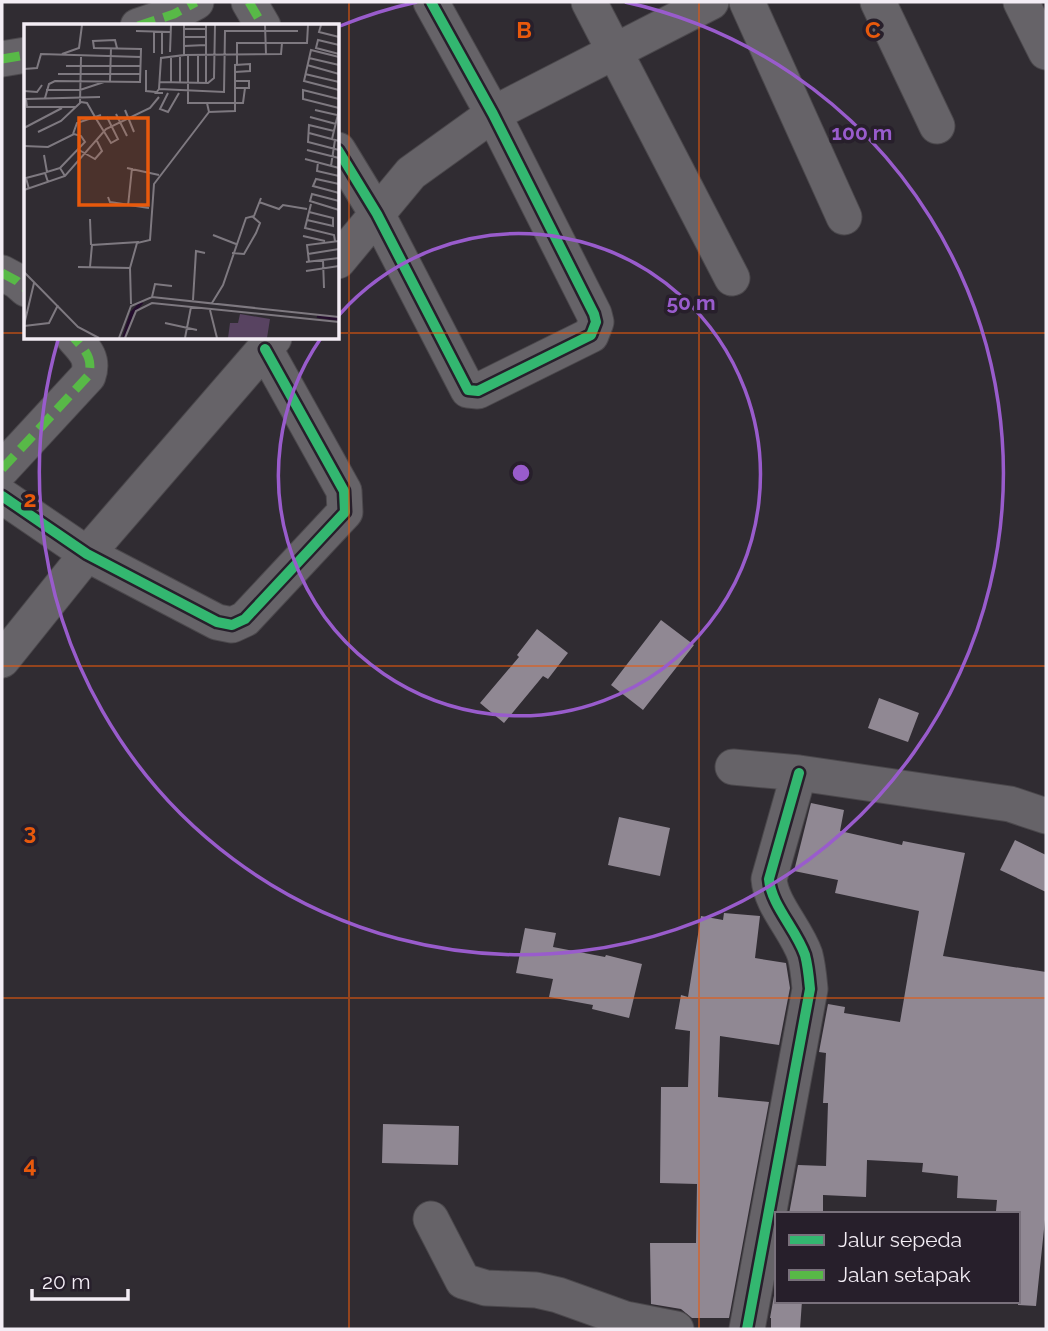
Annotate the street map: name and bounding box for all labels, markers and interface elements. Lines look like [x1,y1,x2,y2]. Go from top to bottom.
text: B [516,16,532,43]
text: C [865,16,881,43]
inset map [24,24,340,340]
text: 100 m [832,120,892,145]
text: 50 m [666,290,716,315]
centre of rings [509,461,533,485]
text: 2 [24,485,36,512]
text: 3 [24,818,36,845]
text: 4 [23,1151,37,1178]
legend [775,1212,1020,1303]
text: Jalur sepeda [838,1227,962,1252]
scale bar [32,1258,128,1302]
text: Jalan setapak [838,1262,971,1287]
text: 20 m [42,1269,90,1294]

